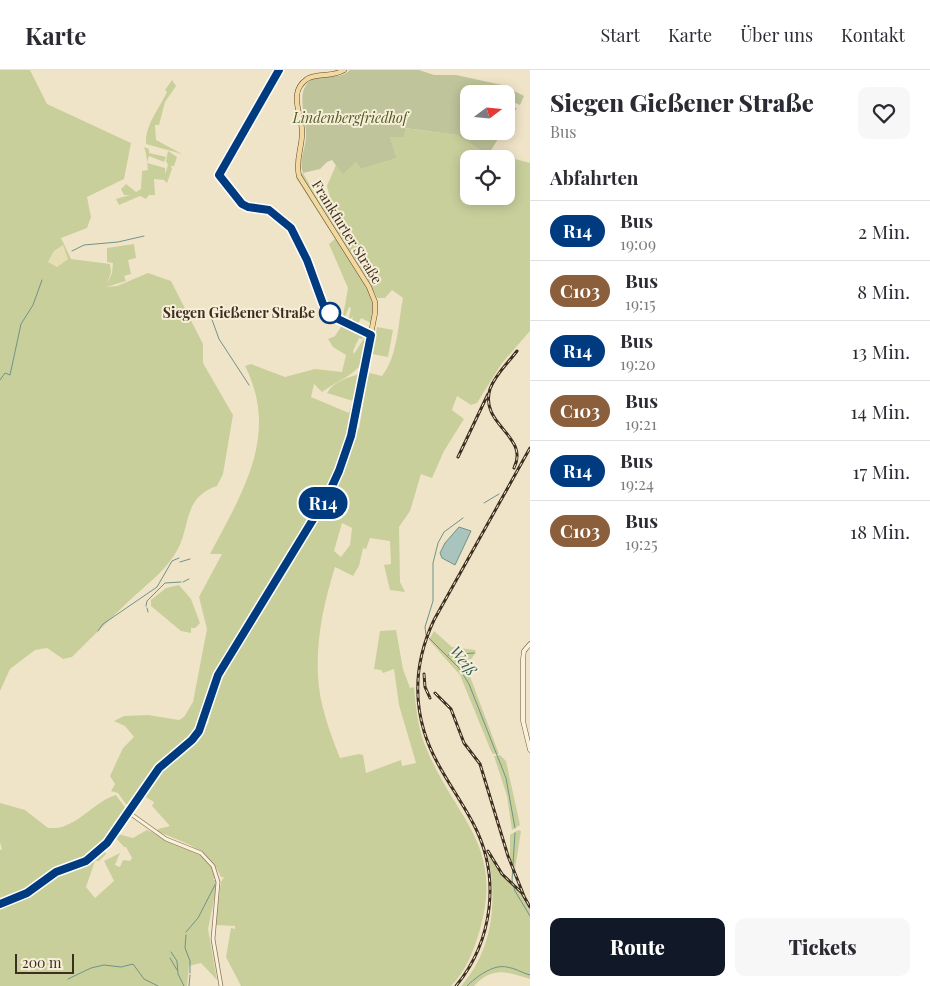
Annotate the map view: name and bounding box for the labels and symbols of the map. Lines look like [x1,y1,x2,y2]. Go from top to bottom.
north arrow [460,85,515,140]
park label: Lindenbergfriedhof [292,108,410,127]
street label: Frankfurter Straße [308,176,387,287]
marker: Siegen Gießener Straße [319,302,341,324]
place label: Siegen Gießener Straße [163,303,315,322]
line badge: R14 [294,487,352,519]
water label: Weiß [446,641,482,679]
scale bar [15,951,74,974]

